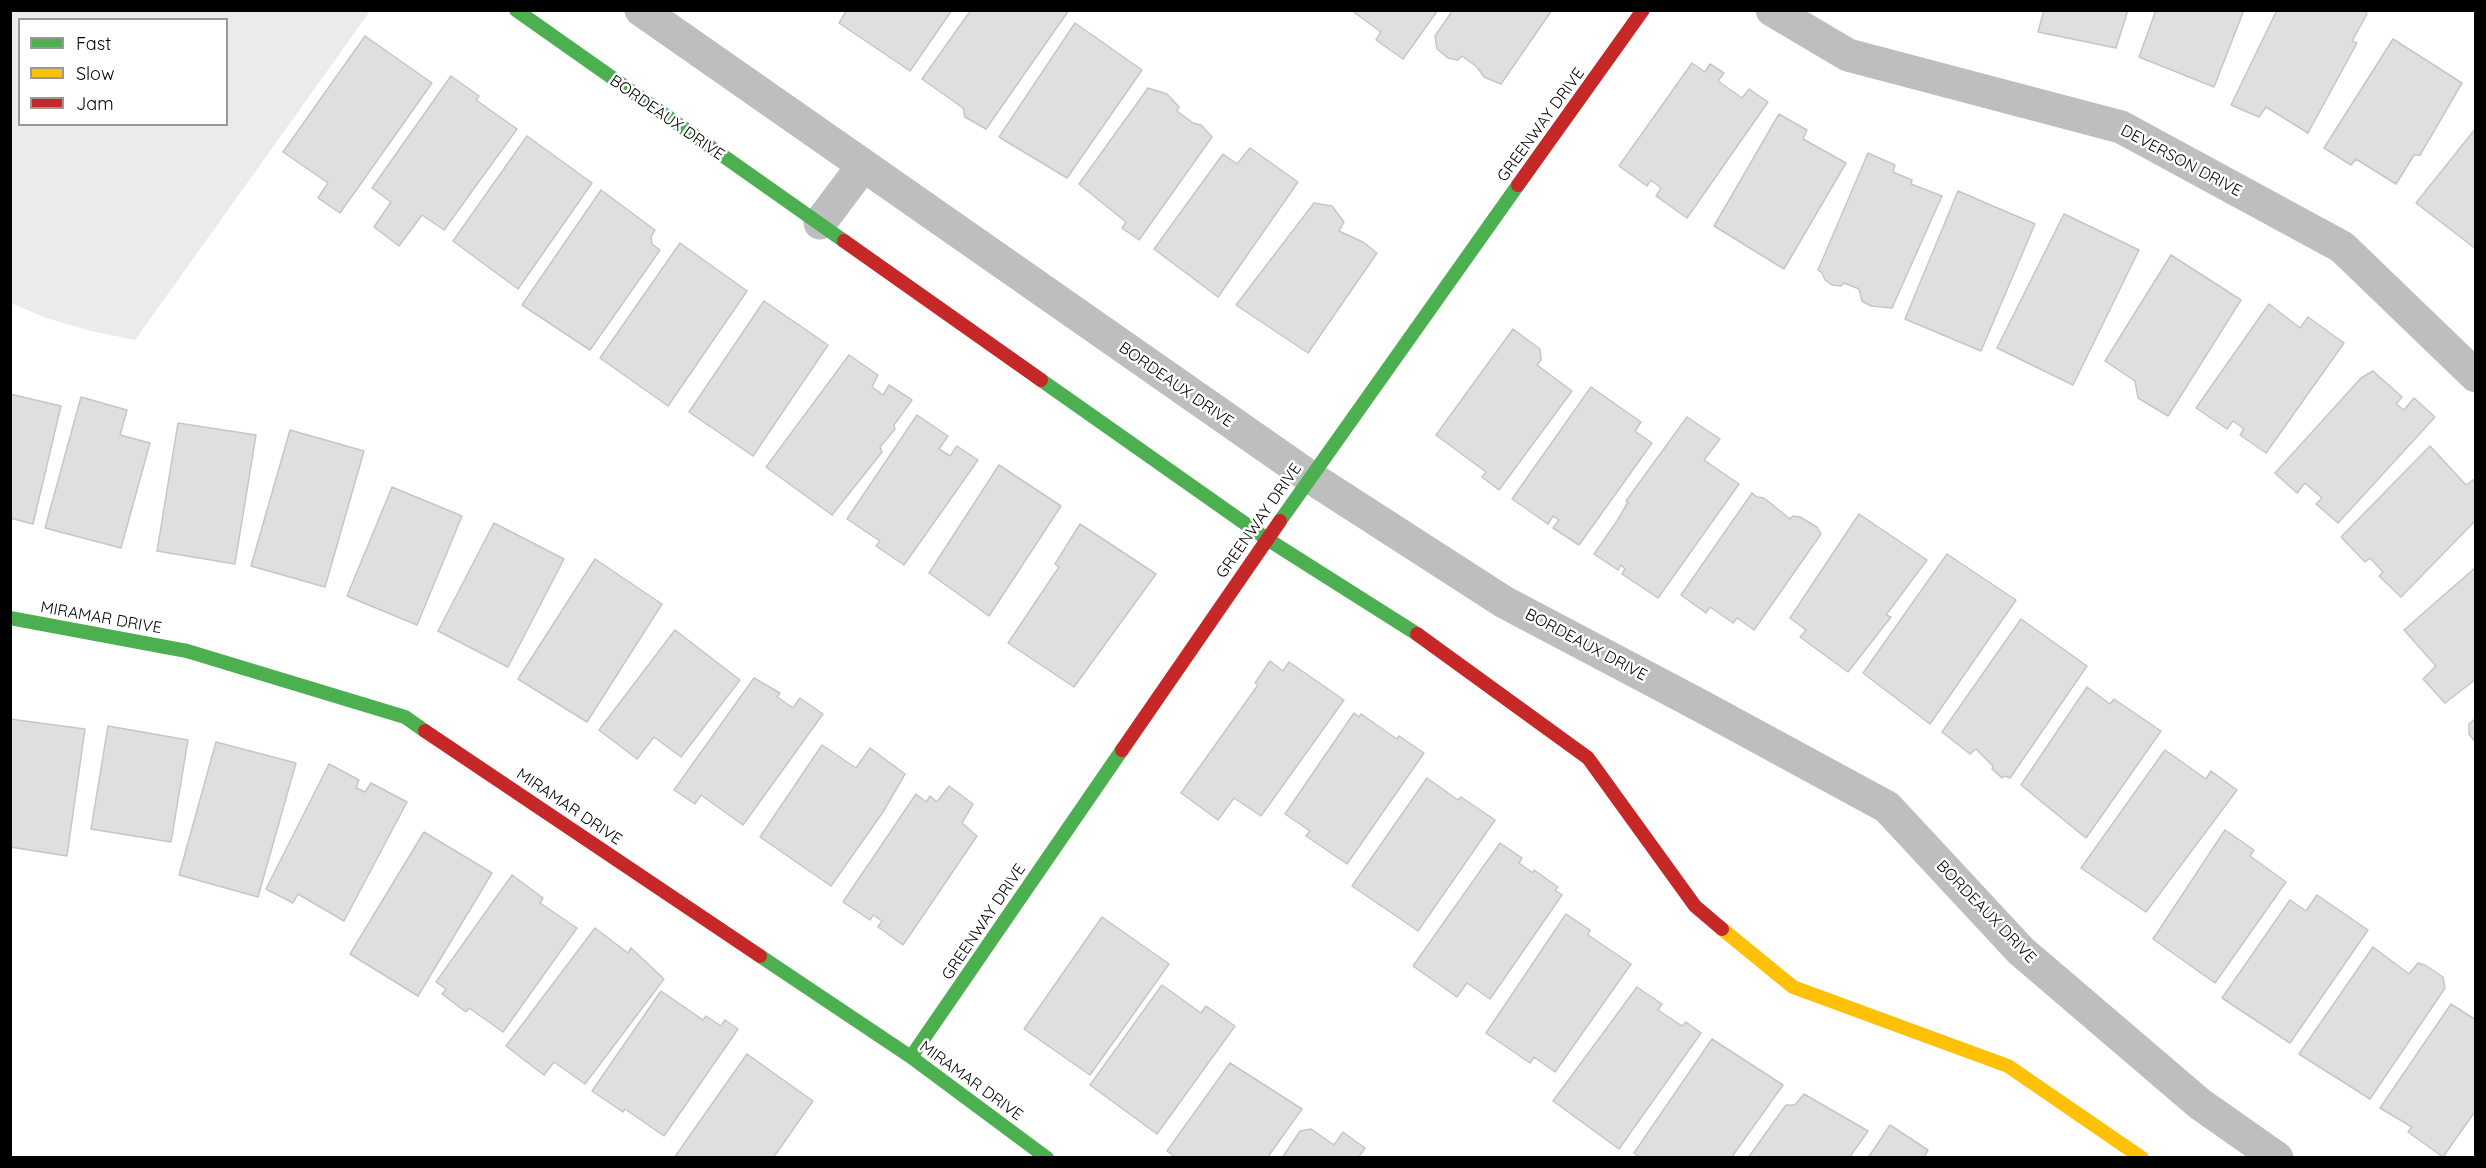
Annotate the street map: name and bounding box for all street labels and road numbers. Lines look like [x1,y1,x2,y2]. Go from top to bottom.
street label: GREENWAY DRIVE [1493,64,1589,186]
street label: BORDEAUX DRIVE [606,71,728,165]
street label: DEVERSON DRIVE [2117,121,2245,201]
street label: BORDEAUX DRIVE [1115,338,1237,432]
street label: GREENWAY DRIVE [1212,460,1306,582]
street label: MIRAMAR DRIVE [39,598,163,638]
street label: BORDEAUX DRIVE [1522,605,1650,685]
street label: MIRAMAR DRIVE [513,765,625,849]
street label: BORDEAUX DRIVE [1932,857,2040,967]
street label: GREENWAY DRIVE [938,860,1030,984]
street label: MIRAMAR DRIVE [916,1037,1026,1125]

